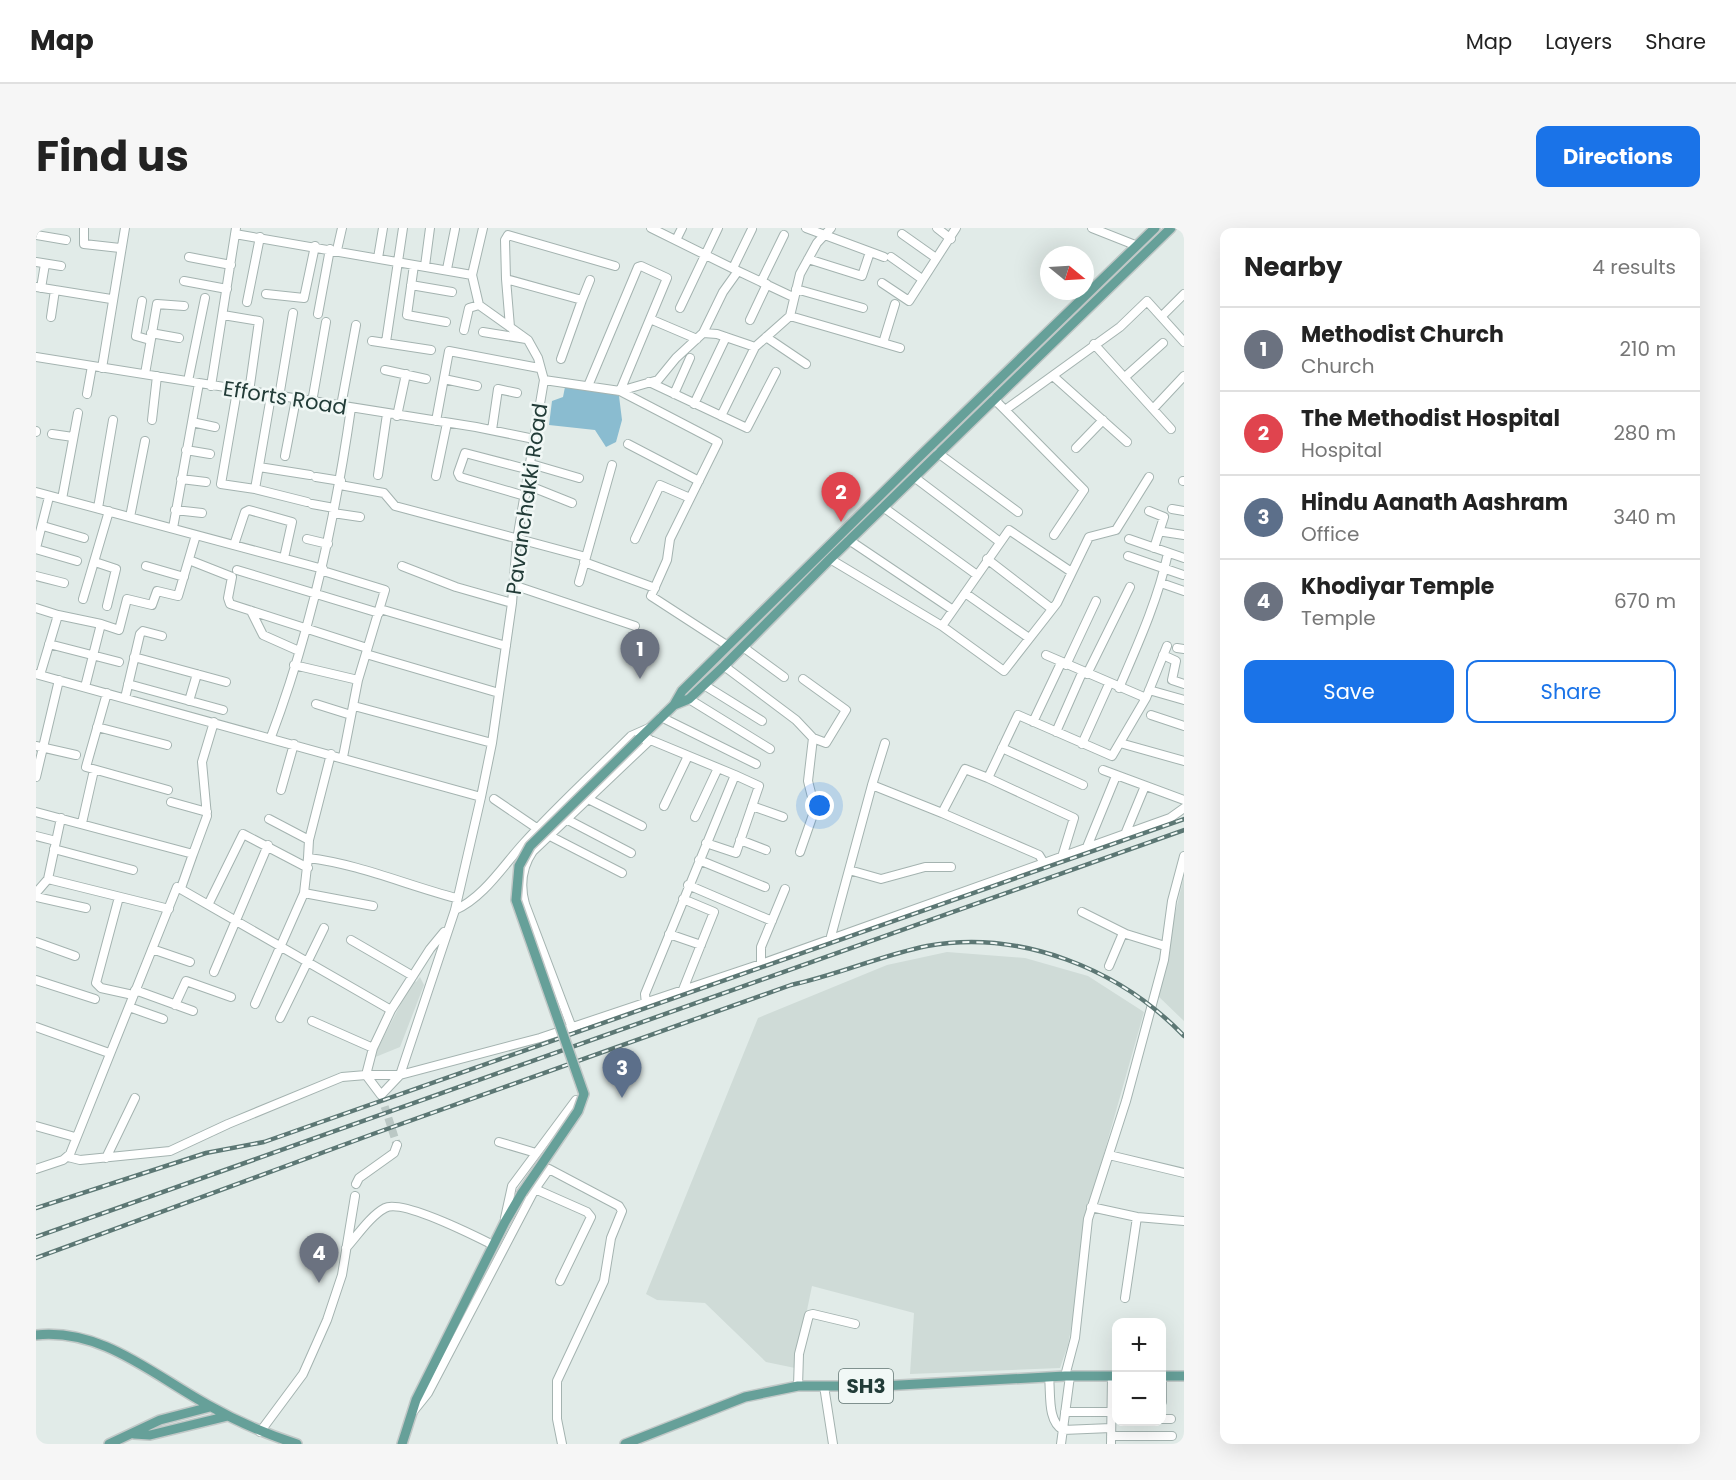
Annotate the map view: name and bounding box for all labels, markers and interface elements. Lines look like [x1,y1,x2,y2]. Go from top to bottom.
text: Map [30,21,94,60]
text: Map [1466,27,1512,56]
text: Layers [1545,27,1612,56]
text: Share [1645,27,1706,56]
button: Directions [1536,126,1700,187]
text: Find us [36,127,189,186]
north arrow [1040,246,1094,300]
text: Nearby [1244,249,1342,285]
text: 4 results [1592,253,1676,281]
text: Methodist Church [1301,319,1504,350]
text: 1 [1260,335,1267,363]
text: 210 m [1620,335,1676,363]
text: Church [1301,352,1374,380]
street label: Efforts Road [221,373,349,422]
street label: Pavanchakki Road [499,401,554,597]
text: The Methodist Hospital [1301,403,1560,434]
text: 2 [1258,419,1269,447]
text: 280 m [1613,419,1676,447]
text: Hospital [1301,436,1382,464]
pin: 2 [822,472,860,522]
text: Hindu Aanath Aashram [1301,487,1568,518]
text: 3 [1257,503,1270,531]
text: 340 m [1613,503,1676,531]
text: Office [1301,520,1359,548]
text: Khodiyar Temple [1301,571,1494,602]
text: 4 [1257,587,1270,615]
text: 670 m [1614,587,1676,615]
text: Temple [1301,604,1376,632]
pin: 1 [620,630,660,679]
button: Save [1244,660,1454,723]
button: Share [1466,660,1676,723]
your location [805,791,834,820]
pin: 3 [602,1048,642,1098]
pin: 4 [300,1234,338,1283]
map controls [1112,1318,1166,1426]
button: + [1112,1318,1166,1372]
road number: SH3 [839,1369,893,1403]
button: − [1112,1372,1166,1426]

